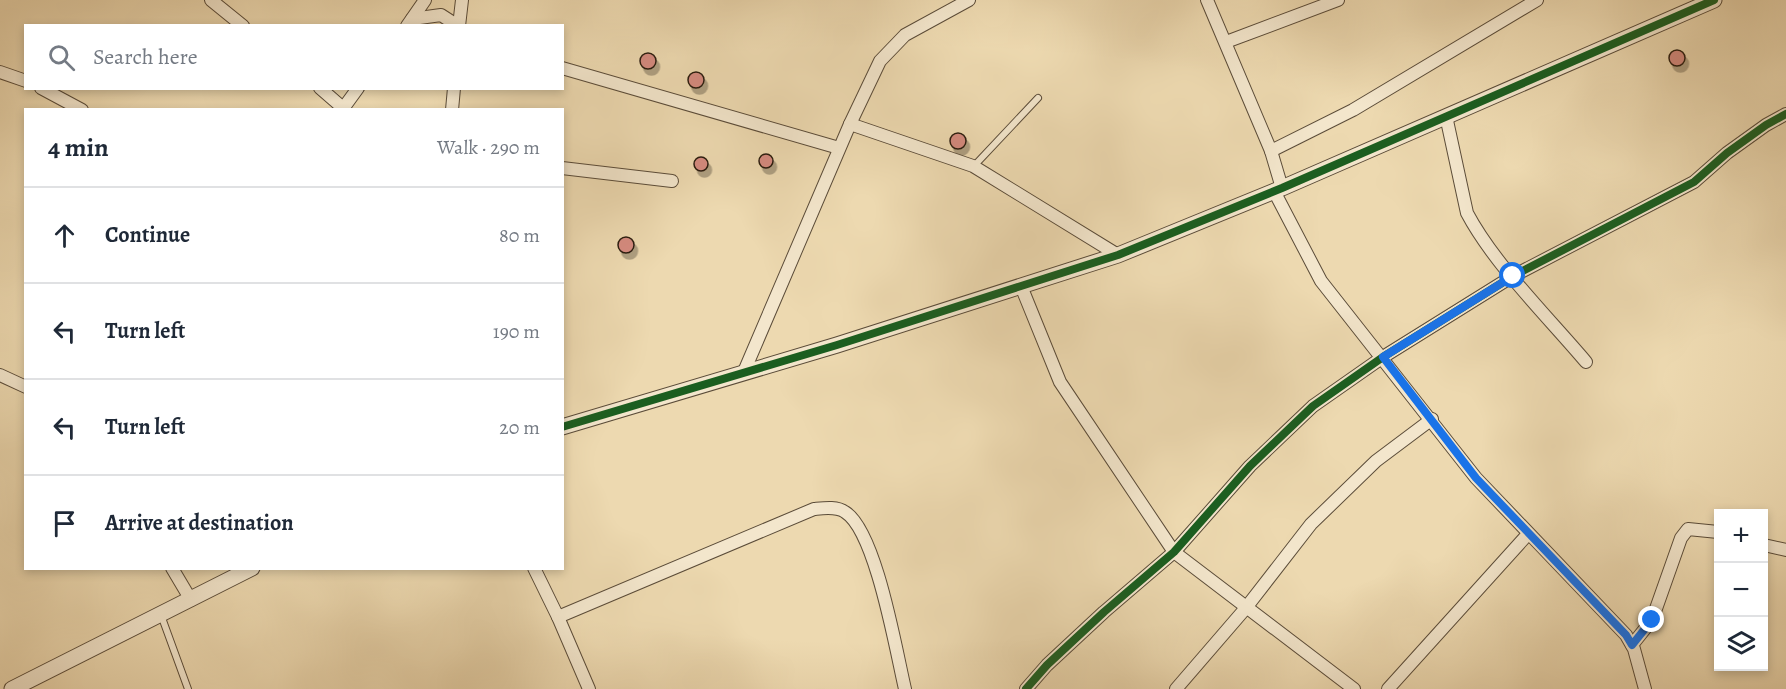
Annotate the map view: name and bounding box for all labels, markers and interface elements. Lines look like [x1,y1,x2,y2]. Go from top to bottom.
search box [24,24,564,90]
icon: search [45,41,78,74]
text: Search here [93,42,198,72]
text: 4 min [48,130,109,165]
text: Walk · 290 m [437,134,540,161]
icon: ahead [48,219,81,252]
text: Continue [105,220,190,250]
text: 80 m [499,222,540,249]
route start [1499,262,1525,288]
icon: left [48,315,81,348]
text: Turn left [105,316,185,346]
text: 190 m [493,318,540,345]
icon: left [48,411,81,444]
text: Turn left [105,412,185,442]
text: 20 m [499,414,540,441]
icon: arrive [48,507,81,540]
text: Arrive at destination [105,508,294,538]
map controls [1714,509,1768,671]
button: + [1714,509,1768,563]
button: − [1714,563,1768,617]
route end [1638,606,1664,632]
button: layers [1714,617,1768,671]

